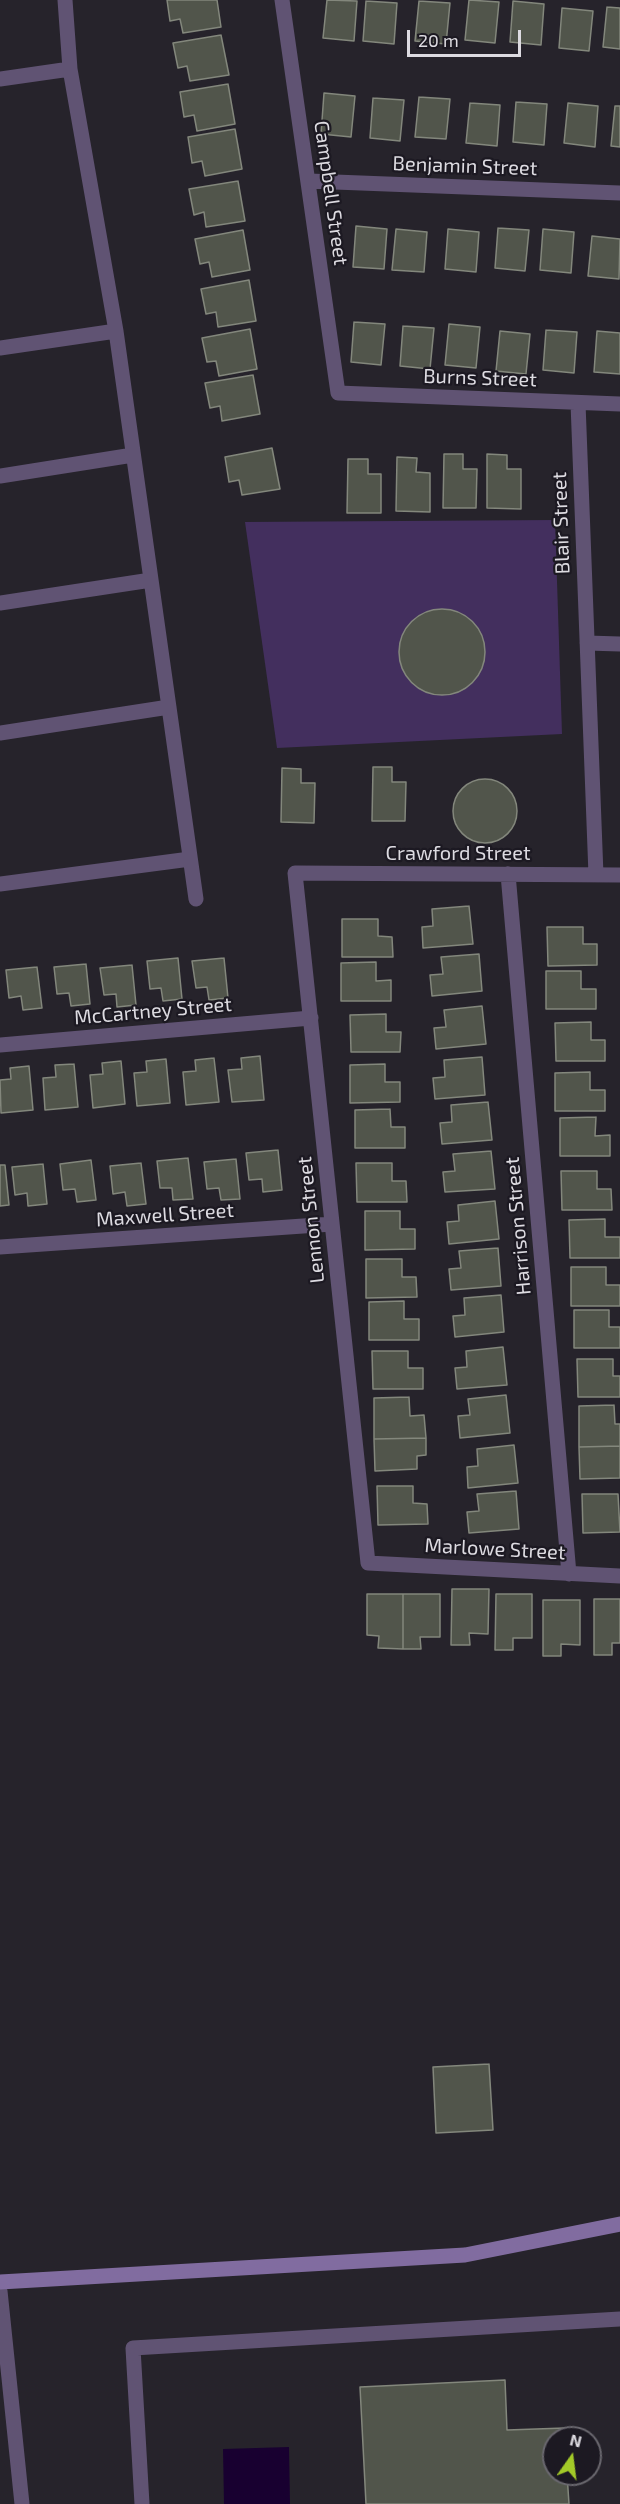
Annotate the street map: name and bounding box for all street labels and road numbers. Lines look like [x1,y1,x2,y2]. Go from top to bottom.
street label: Campbell Street [309,119,353,267]
street label: Benjamin Street [392,151,538,181]
street label: Burns Street [423,364,537,392]
street label: Blair Street [547,471,575,575]
street label: Crawford Street [386,841,530,865]
street label: McCartney Street [73,992,233,1030]
street label: Lennon Street [292,1155,330,1285]
street label: Harrison Street [500,1156,536,1296]
street label: Maxwell Street [95,1198,235,1232]
street label: Marlowe Street [424,1533,566,1565]

